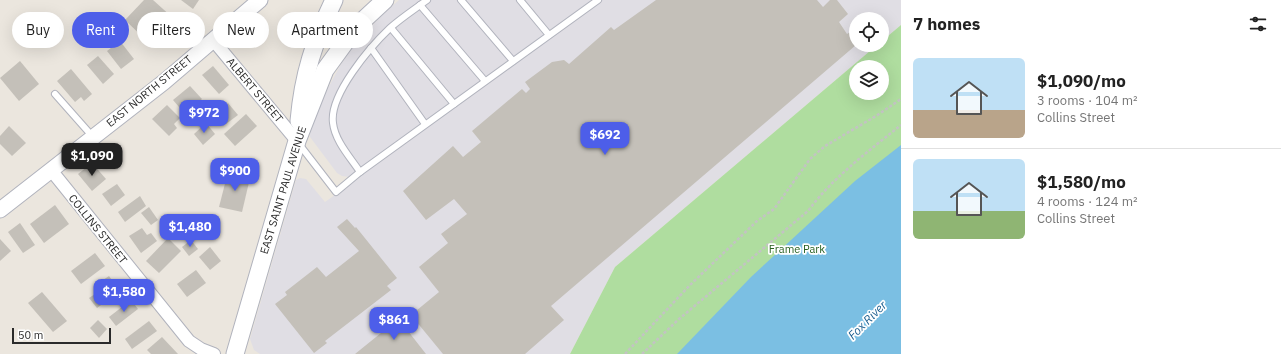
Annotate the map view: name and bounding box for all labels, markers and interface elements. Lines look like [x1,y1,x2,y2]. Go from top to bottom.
chip: Buy [12,12,64,48]
chip: Rent [72,12,129,48]
chip: Filters [137,12,205,48]
chip: New [213,12,269,48]
chip: Apartment [277,12,373,48]
map controls [849,12,889,100]
button: locate [849,12,889,52]
text: 7 homes [913,13,980,35]
icon: filters [1247,13,1269,35]
street label: EAST NORTH STREET [103,52,195,130]
street label: ALBERT STREET [224,55,287,126]
button: layers [849,60,889,100]
text: $1,090/mo [1037,70,1126,92]
icon: home [945,74,993,122]
text: 3 rooms · 104 m² [1037,92,1138,109]
pin: $972 [180,100,228,134]
text: $972 [188,104,220,121]
text: Collins Street [1037,109,1115,126]
pin: $692 [581,122,629,156]
street label: EAST SAINT PAUL AVENUE [257,124,309,256]
text: $692 [589,126,621,143]
pin: $1,090 [59,143,125,177]
text: $1,090 [70,147,114,164]
pin: $900 [211,158,259,192]
text: $900 [219,162,251,179]
text: $1,580/mo [1037,171,1126,193]
icon: home [945,175,993,223]
street label: COLLINS STREET [66,191,131,267]
text: 4 rooms · 124 m² [1037,193,1138,210]
text: Collins Street [1037,210,1115,227]
pin: $1,480 [157,214,223,248]
text: $1,480 [168,218,212,235]
park label: Frame Park [769,242,825,256]
pin: $1,580 [91,279,157,313]
text: $1,580 [102,283,146,300]
water label: Fox River [845,297,890,342]
pin: $861 [370,307,418,341]
text: $861 [378,311,410,328]
scale bar [12,326,111,345]
text: 50 m [18,328,43,342]

